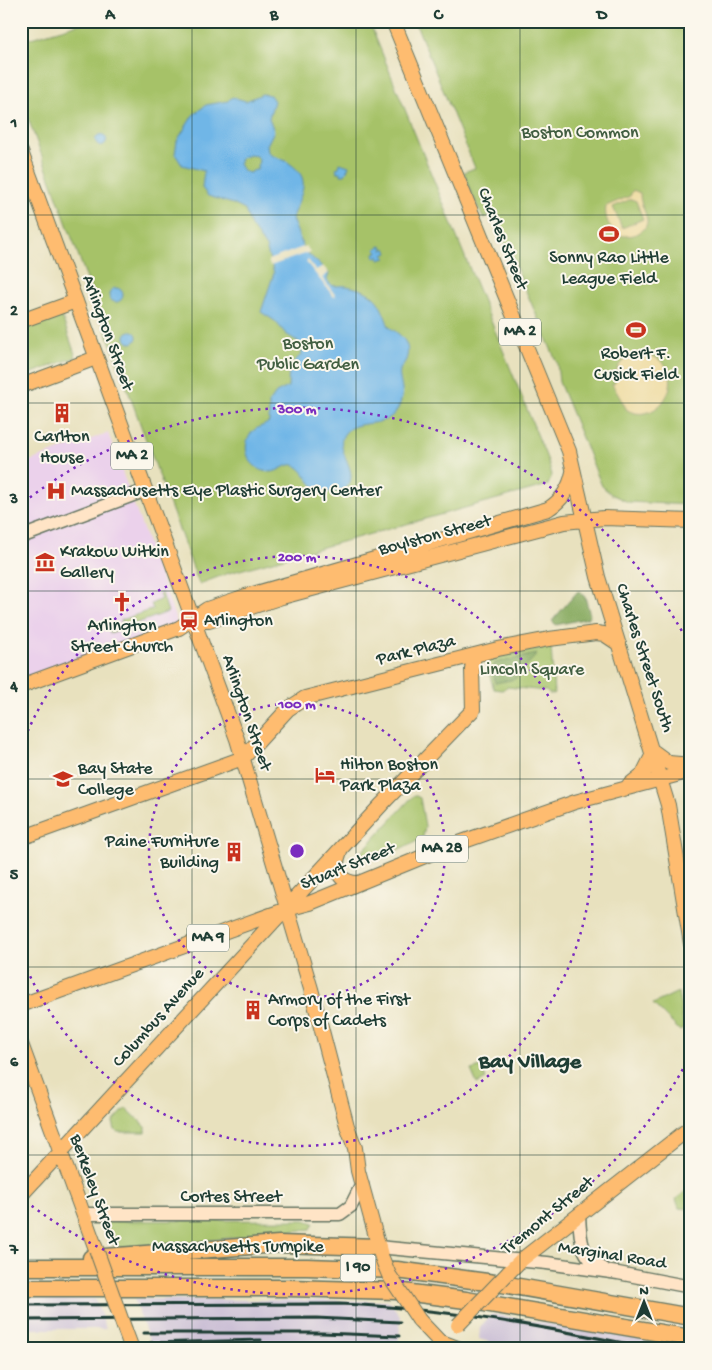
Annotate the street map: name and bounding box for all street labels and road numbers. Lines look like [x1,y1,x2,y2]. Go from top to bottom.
street label: Charles Street [472,185,533,294]
street label: Arlington Street [76,272,138,395]
road number: MA 2 [499,318,541,346]
road number: MA 2 [111,442,153,470]
street label: Boylston Street [376,510,495,561]
street label: Charles Street South [610,581,678,735]
street label: Park Plaza [373,631,459,671]
street label: Arlington Street [216,652,276,775]
road number: MA 28 [416,836,468,862]
street label: Stuart Street [298,838,400,895]
road number: MA 9 [187,924,229,951]
street label: Columbus Avenue [109,963,210,1072]
street label: Berkeley Street [64,1131,124,1250]
street label: Tremont Street [497,1171,600,1260]
street label: Cortes Street [181,1187,283,1208]
street label: Massachusetts Turnpike [152,1237,325,1258]
street label: Marginal Road [556,1237,669,1275]
road number: I 90 [340,1254,376,1282]

